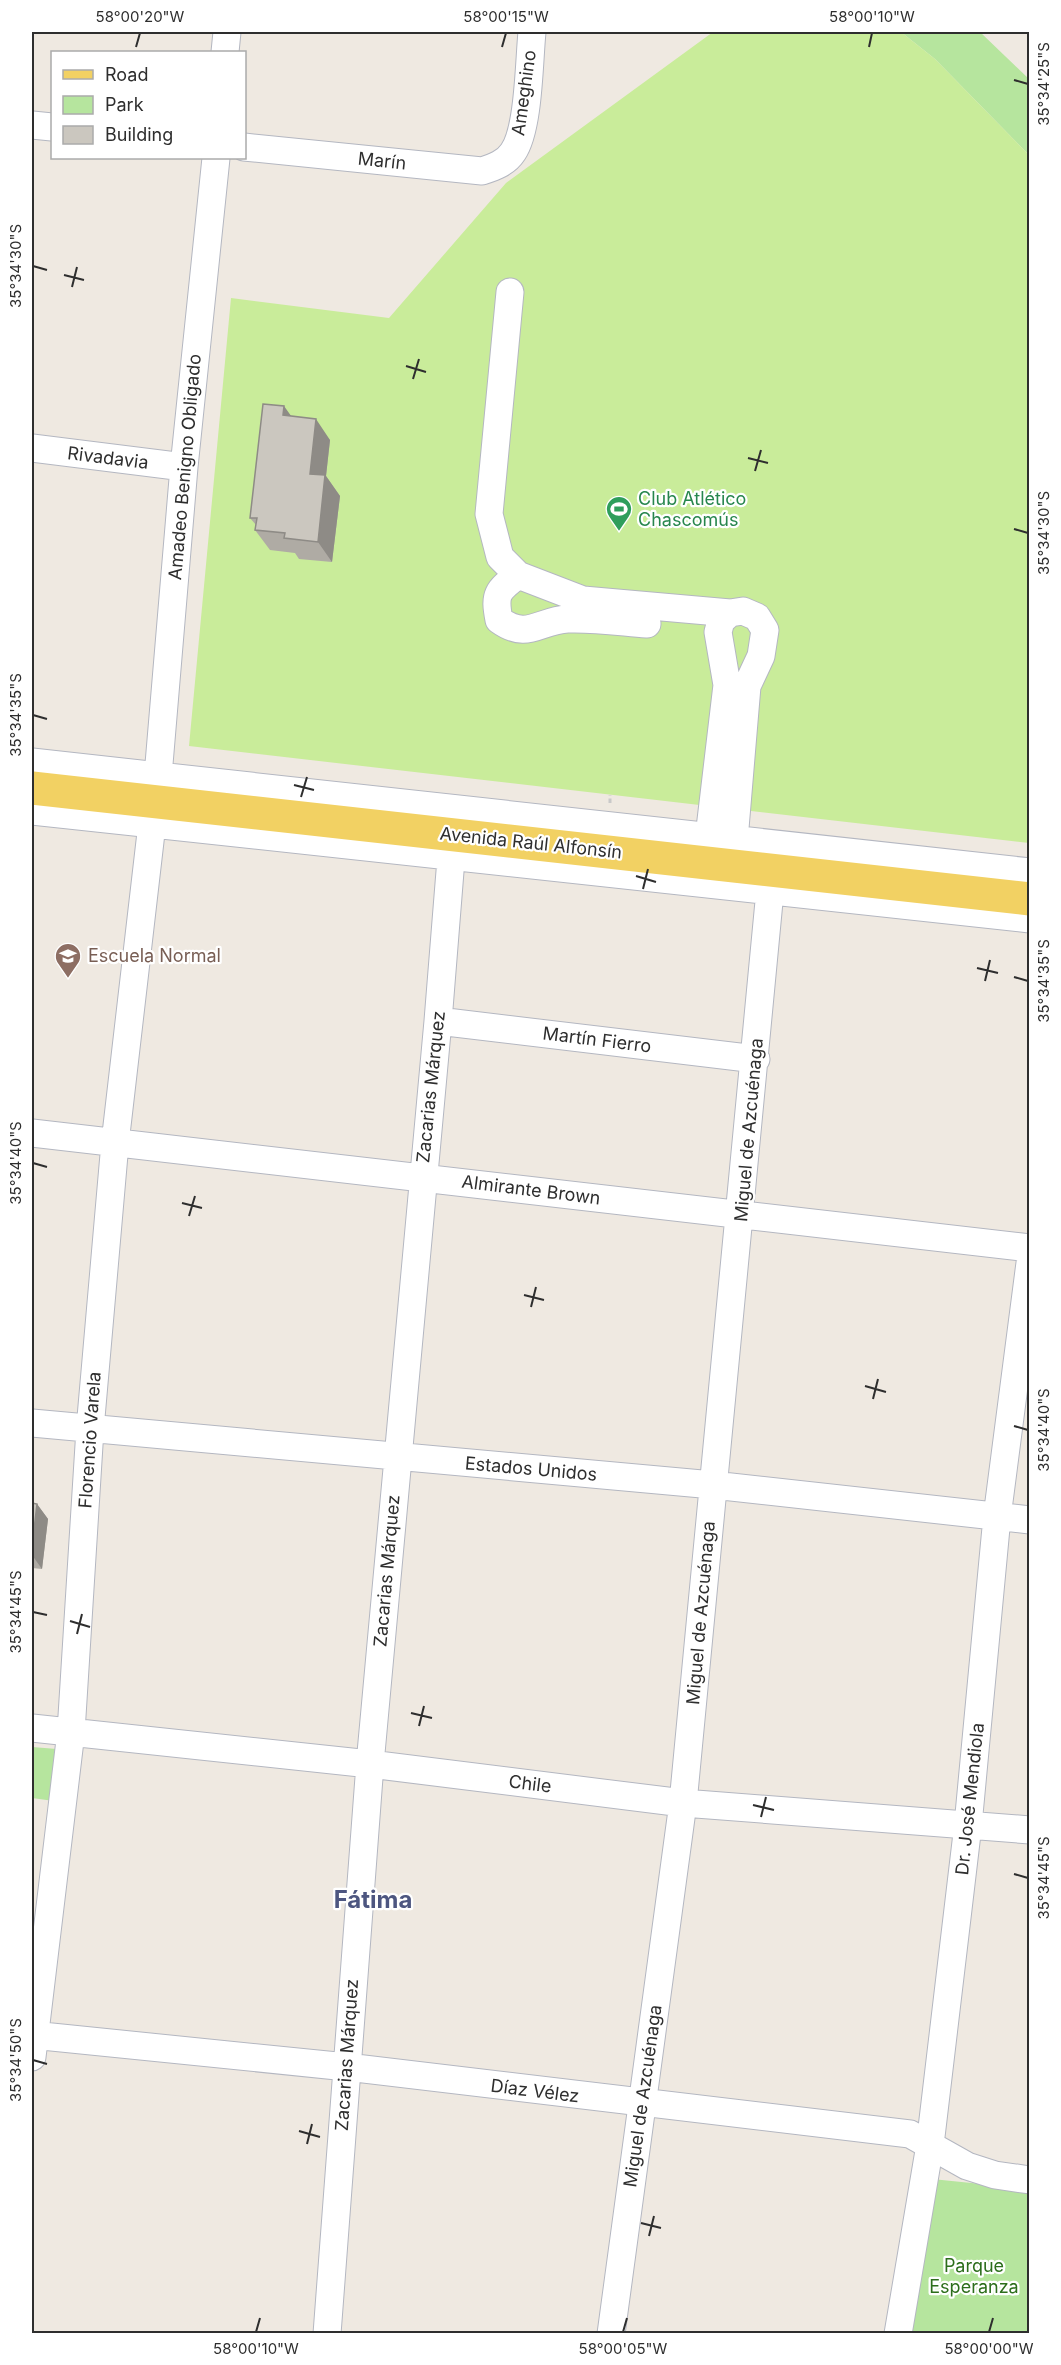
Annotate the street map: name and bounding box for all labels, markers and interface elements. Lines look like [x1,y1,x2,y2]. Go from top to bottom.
text: 58°00'20"W [96,7,185,26]
text: 58°00'15"W [463,7,549,26]
text: 58°00'10"W [829,7,915,26]
text: 35°34'25"S [1034,42,1053,126]
street label: Ameghino [507,49,540,137]
legend [51,51,246,159]
text: Road [105,64,148,85]
text: Park [105,94,144,115]
text: Building [105,124,173,145]
street label: Marín [357,148,407,173]
text: 35°34'30"S [6,224,25,308]
street label: Amadeo Benigno Obligado [164,353,205,581]
street label: Rivadavia [66,442,150,473]
place label: Club Atlético Chascomús [638,488,746,530]
text: 35°34'30"S [1034,491,1053,575]
sports icon: Club Atlético Chascomús [604,494,634,532]
text: 35°34'35"S [6,673,25,757]
street label: Avenida Raúl Alfonsín [439,822,623,863]
text: 35°34'35"S [1034,939,1053,1023]
school or university icon: Escuela Normal [53,941,83,979]
place label: Escuela Normal [88,945,221,966]
street label: Zacarias Márquez [412,1010,449,1164]
street label: Martín Fierro [542,1022,653,1057]
street label: Miguel de Azcuénaga [730,1037,767,1223]
text: 35°34'40"S [6,1121,25,1205]
street label: Almirante Brown [460,1171,602,1208]
street label: Florencio Varela [74,1371,105,1509]
text: 35°34'40"S [1034,1388,1053,1472]
street label: Estados Unidos [464,1452,598,1485]
street label: Zacarias Márquez [369,1494,404,1648]
street label: Miguel de Azcuénaga [682,1520,719,1706]
text: 35°34'45"S [6,1570,25,1654]
street label: Dr. José Mendiola [951,1722,988,1876]
street label: Chile [507,1770,553,1797]
text: 35°34'45"S [1034,1836,1053,1920]
district label: Fátima [334,1885,412,1914]
street label: Zacarias Márquez [331,1978,362,2132]
street label: Miguel de Azcuénaga [619,2003,666,2189]
text: 35°34'50"S [6,2018,25,2102]
street label: Díaz Vélez [490,2075,581,2106]
park label: Parque Esperanza [929,2255,1019,2297]
text: 58°00'10"W [213,2339,299,2358]
text: 58°00'05"W [579,2339,668,2358]
text: 58°00'00"W [944,2339,1034,2358]

